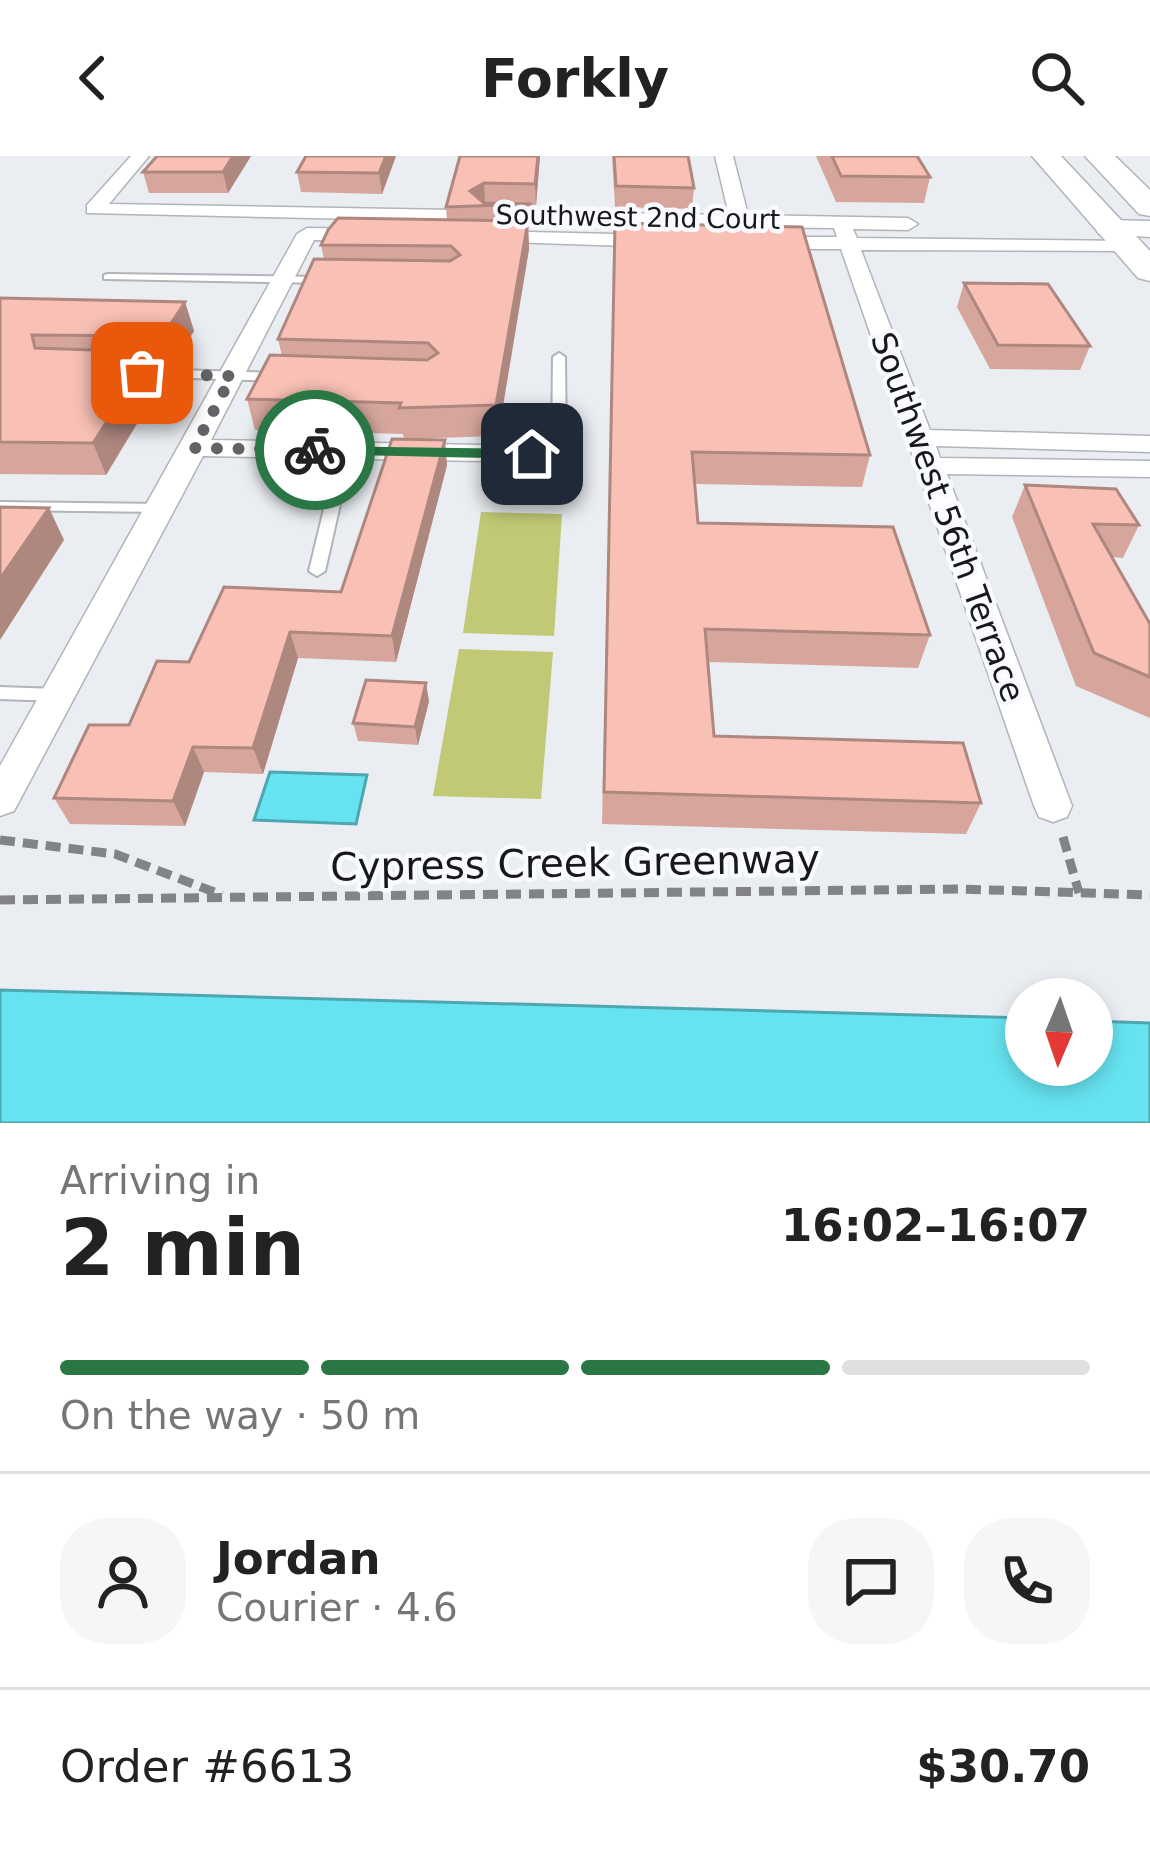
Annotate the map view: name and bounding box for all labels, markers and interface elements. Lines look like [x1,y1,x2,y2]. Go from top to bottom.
icon: back [60,45,126,111]
icon: search [1024,45,1090,111]
text: Forkly [481,47,669,110]
street label: Southwest 2nd Court [495,199,781,235]
pin [91,322,193,424]
street label: Southwest 56th Terrace [863,327,1033,707]
icon: bag [109,340,175,406]
courier [255,390,375,510]
pin [481,403,583,505]
icon: bike [282,417,348,483]
icon: home [499,421,565,487]
street label: Cypress Creek Greenway [330,836,820,890]
north arrow [1005,978,1113,1086]
map controls [1005,978,1113,1086]
text: Arriving in [60,1158,260,1203]
text: 16:02–16:07 [781,1199,1090,1252]
text: 2 min [60,1203,305,1293]
text: On the way · 50 m [60,1393,420,1438]
button: person [60,1518,186,1644]
button: chat [808,1518,934,1644]
button: phone [964,1518,1090,1644]
text: Jordan [216,1532,380,1585]
text: Courier · 4.6 [216,1585,458,1630]
text: Order #6613 [60,1740,354,1793]
text: $30.70 [916,1740,1090,1793]

